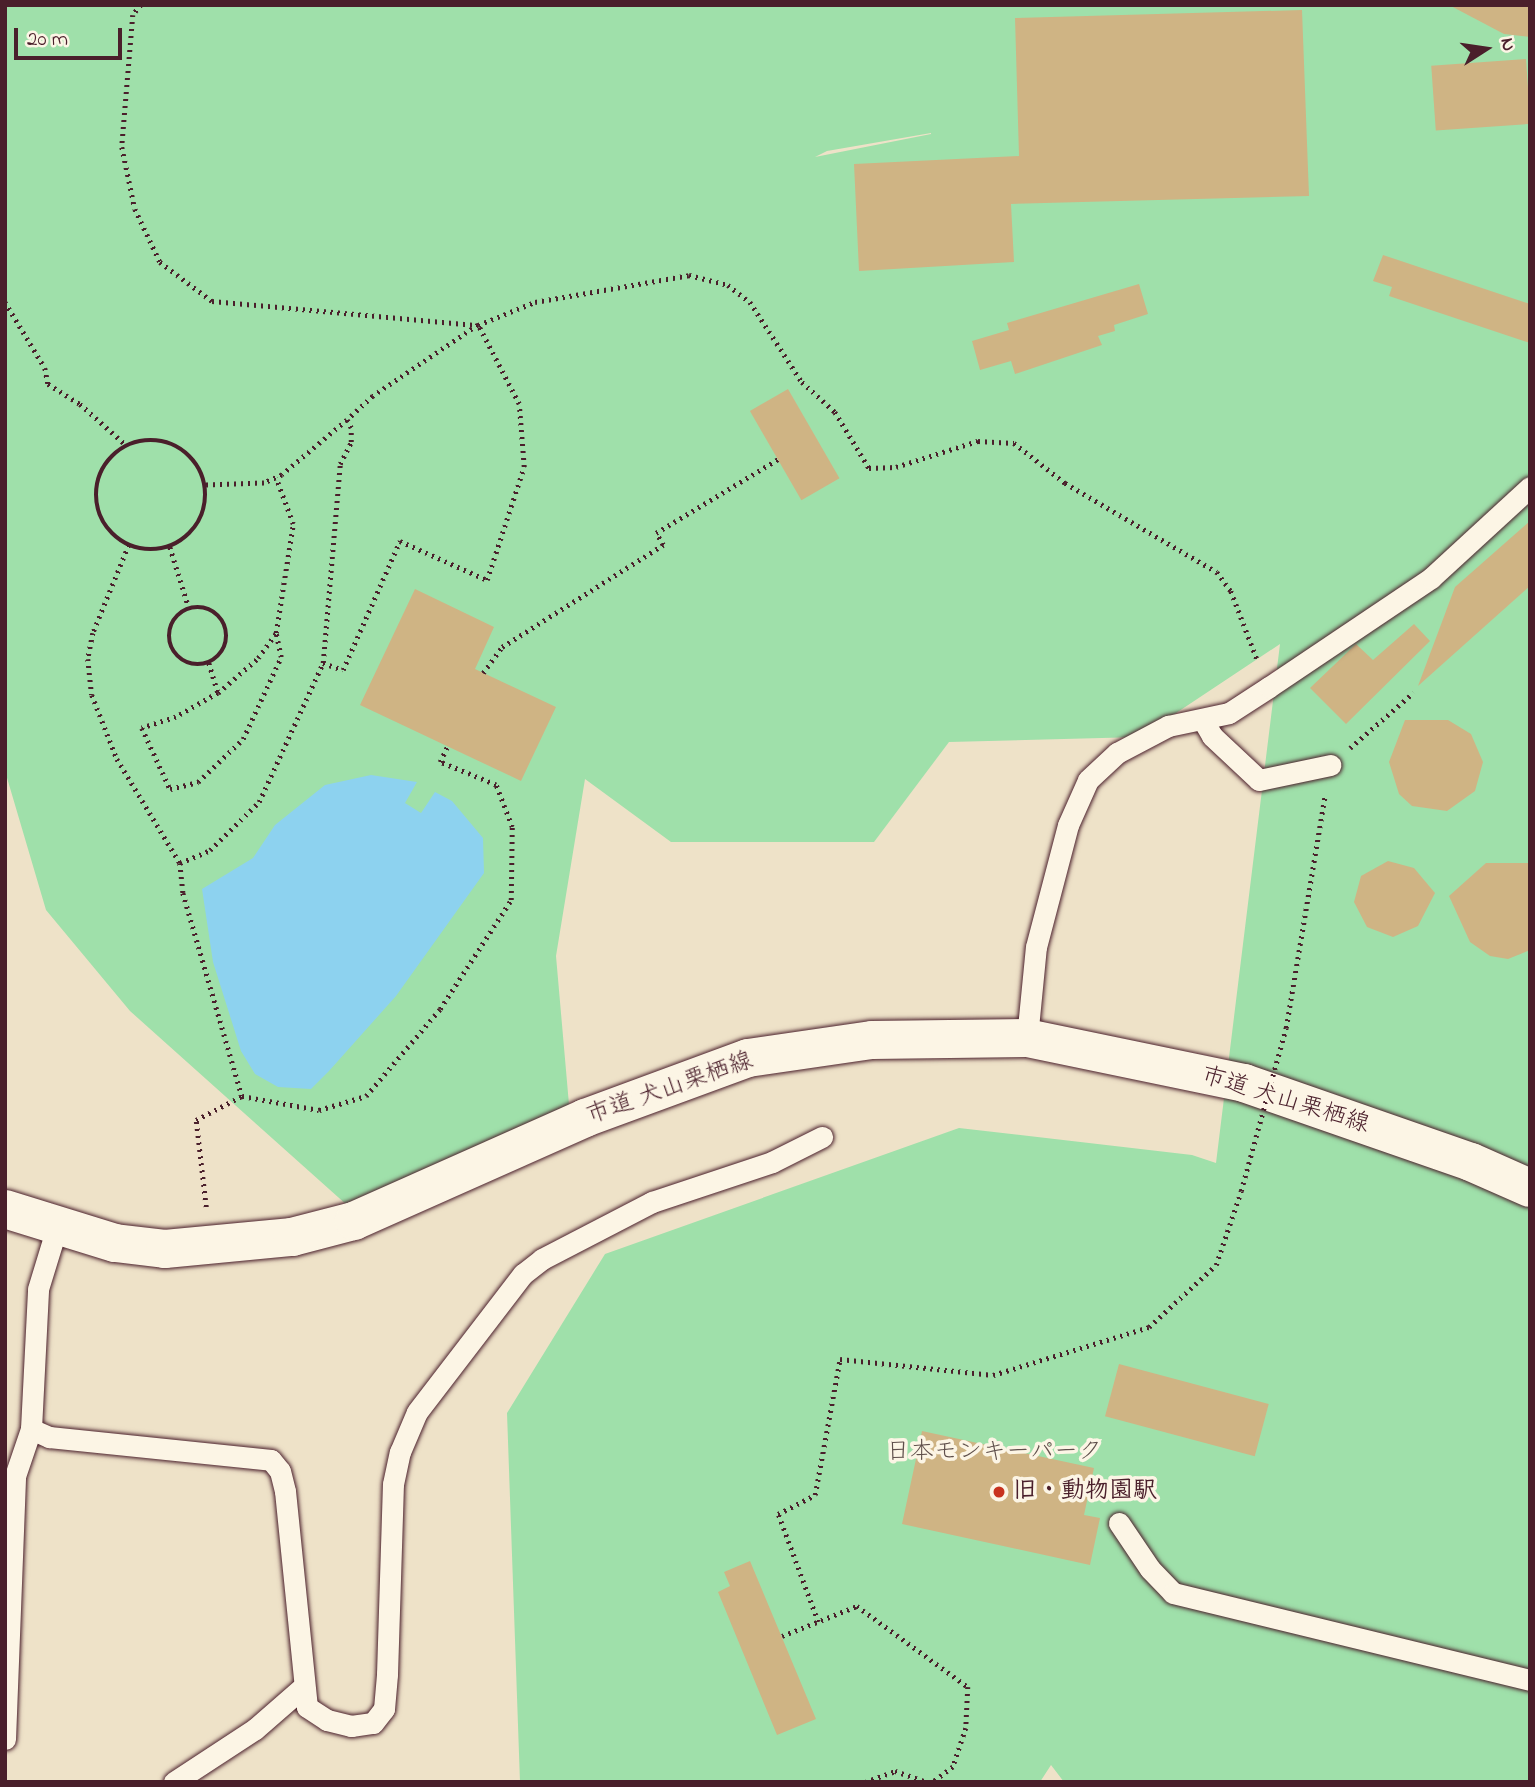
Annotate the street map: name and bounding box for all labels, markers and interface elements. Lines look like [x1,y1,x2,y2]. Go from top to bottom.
scale bar [18,14,126,58]
north arrow [1451,14,1521,84]
text: 20 m [27,25,68,55]
text: N [1492,35,1522,54]
street label: 市道 犬山栗栖線 [583,1047,757,1131]
street label: 市道 犬山栗栖線 [1198,1062,1372,1140]
park label: 日本モンキーパーク [886,1439,1102,1467]
place label: 旧・動物園駅 [1013,1478,1157,1506]
marker: 旧・動物園駅 [991,1484,1007,1500]

